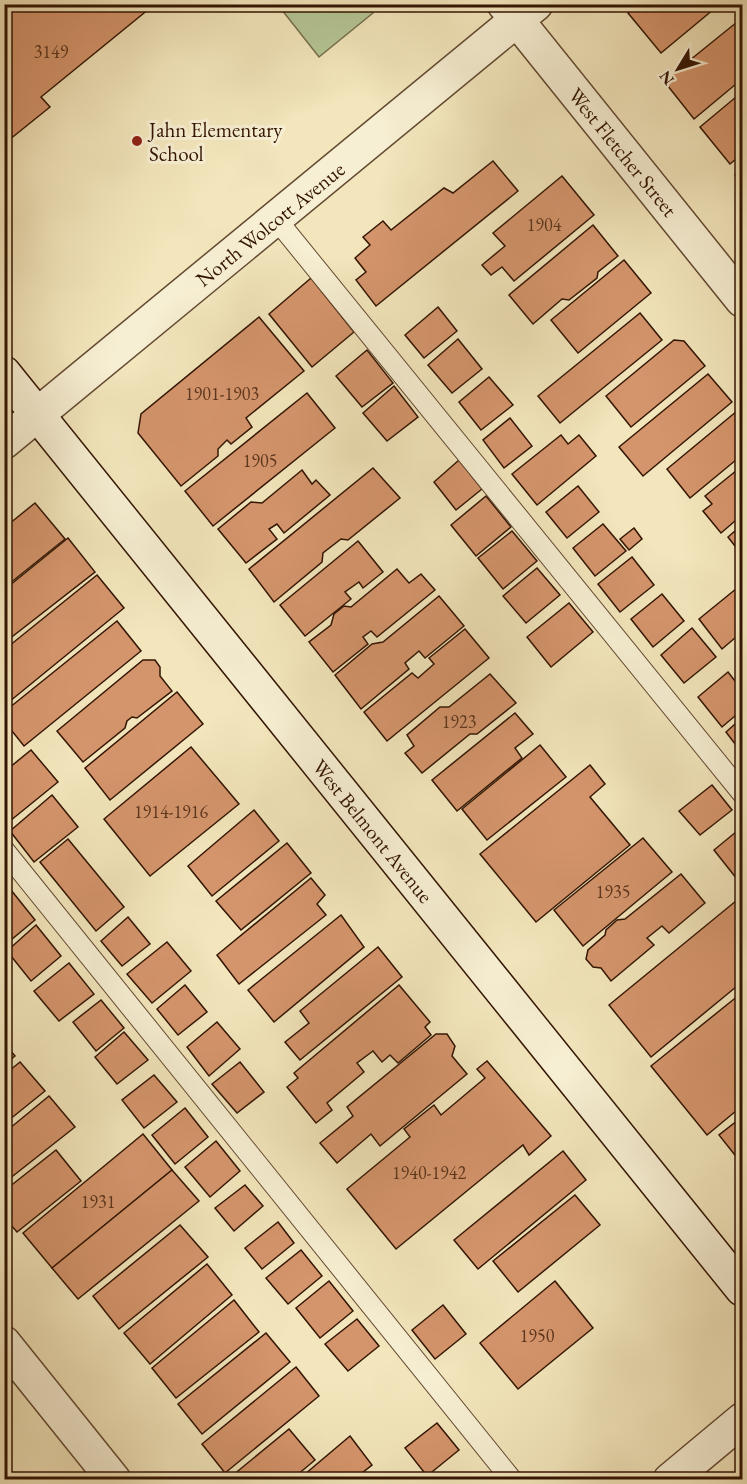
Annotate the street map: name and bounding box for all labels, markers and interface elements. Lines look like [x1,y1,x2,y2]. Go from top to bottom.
north arrow [648,39,708,99]
house number: 3149 [34,40,69,63]
text: N [654,66,679,89]
street label: West Fletcher Street [563,82,684,222]
place label: Jahn Elementary School [147,116,283,167]
marker: Jahn Elementary School [130,134,144,148]
street label: North Wolcott Avenue [190,156,350,292]
house number: 1904 [527,213,562,236]
house number: 1901-1903 [185,382,259,405]
house number: 1905 [243,449,277,472]
house number: 1923 [442,710,476,733]
street label: West Belmont Avenue [307,754,439,908]
house number: 1914-1916 [134,800,208,823]
house number: 1935 [596,880,630,903]
house number: 1940-1942 [392,1161,466,1184]
house number: 1931 [81,1190,115,1213]
house number: 1950 [520,1324,555,1347]

